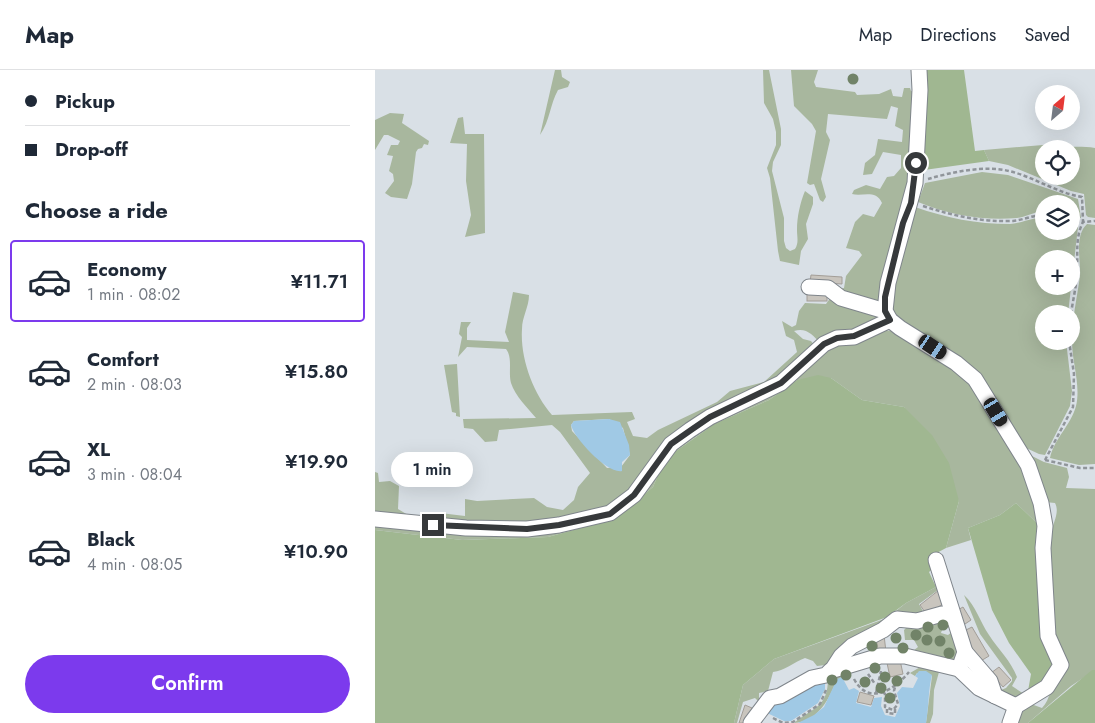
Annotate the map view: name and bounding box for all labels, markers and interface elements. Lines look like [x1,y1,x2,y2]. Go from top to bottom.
text: Map [25,17,74,52]
text: Map [859,22,892,48]
text: Directions [920,22,996,48]
text: Saved [1024,22,1070,48]
north arrow [1035,85,1080,130]
map controls [1035,85,1080,350]
text: Pickup [55,88,115,115]
text: Drop-off [55,136,128,163]
button: locate [1035,140,1080,185]
route start [905,152,927,174]
text: Choose a ride [25,194,168,226]
button: layers [1035,195,1080,240]
button: + [1035,250,1080,295]
text: Economy [87,256,167,283]
icon: car [27,259,72,304]
text: ¥11.71 [291,268,348,295]
text: 1 min · 08:02 [87,283,180,306]
button: − [1035,305,1080,350]
car [916,332,949,362]
text: Comfort [87,346,159,373]
icon: car [27,349,72,394]
text: ¥15.80 [285,358,348,385]
text: 2 min · 08:03 [87,373,182,396]
car [981,395,1010,429]
text: XL [87,436,110,463]
icon: car [27,439,72,484]
text: ¥19.90 [285,448,348,475]
callout: 1 min [392,452,474,488]
text: 1 min [413,458,451,481]
text: 3 min · 08:04 [87,463,182,486]
route end [422,514,444,536]
text: Black [87,526,135,553]
icon: car [27,529,72,574]
text: ¥10.90 [284,538,348,565]
text: 4 min · 08:05 [87,553,182,576]
button: Confirm [25,655,350,713]

